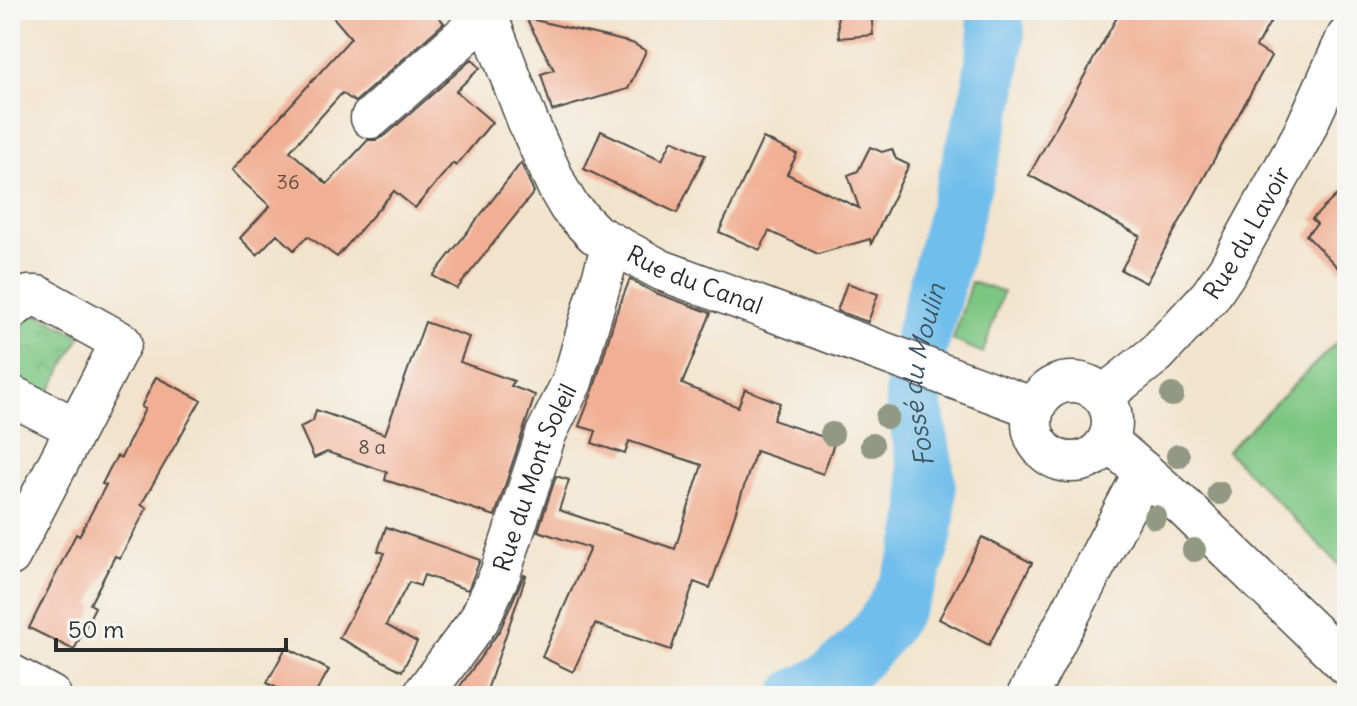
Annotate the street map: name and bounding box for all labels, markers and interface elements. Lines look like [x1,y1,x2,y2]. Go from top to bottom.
street label: Rue du Lavoir [1196,161,1296,305]
house number: 36 [277,169,299,194]
street label: Rue du Canal [622,238,767,320]
water label: Fossé du Moulin [896,279,953,469]
street label: Rue du Mont Soleil [486,379,583,575]
house number: 8 a [358,434,386,459]
scale bar [56,602,286,652]
text: 50 m [68,614,124,644]

